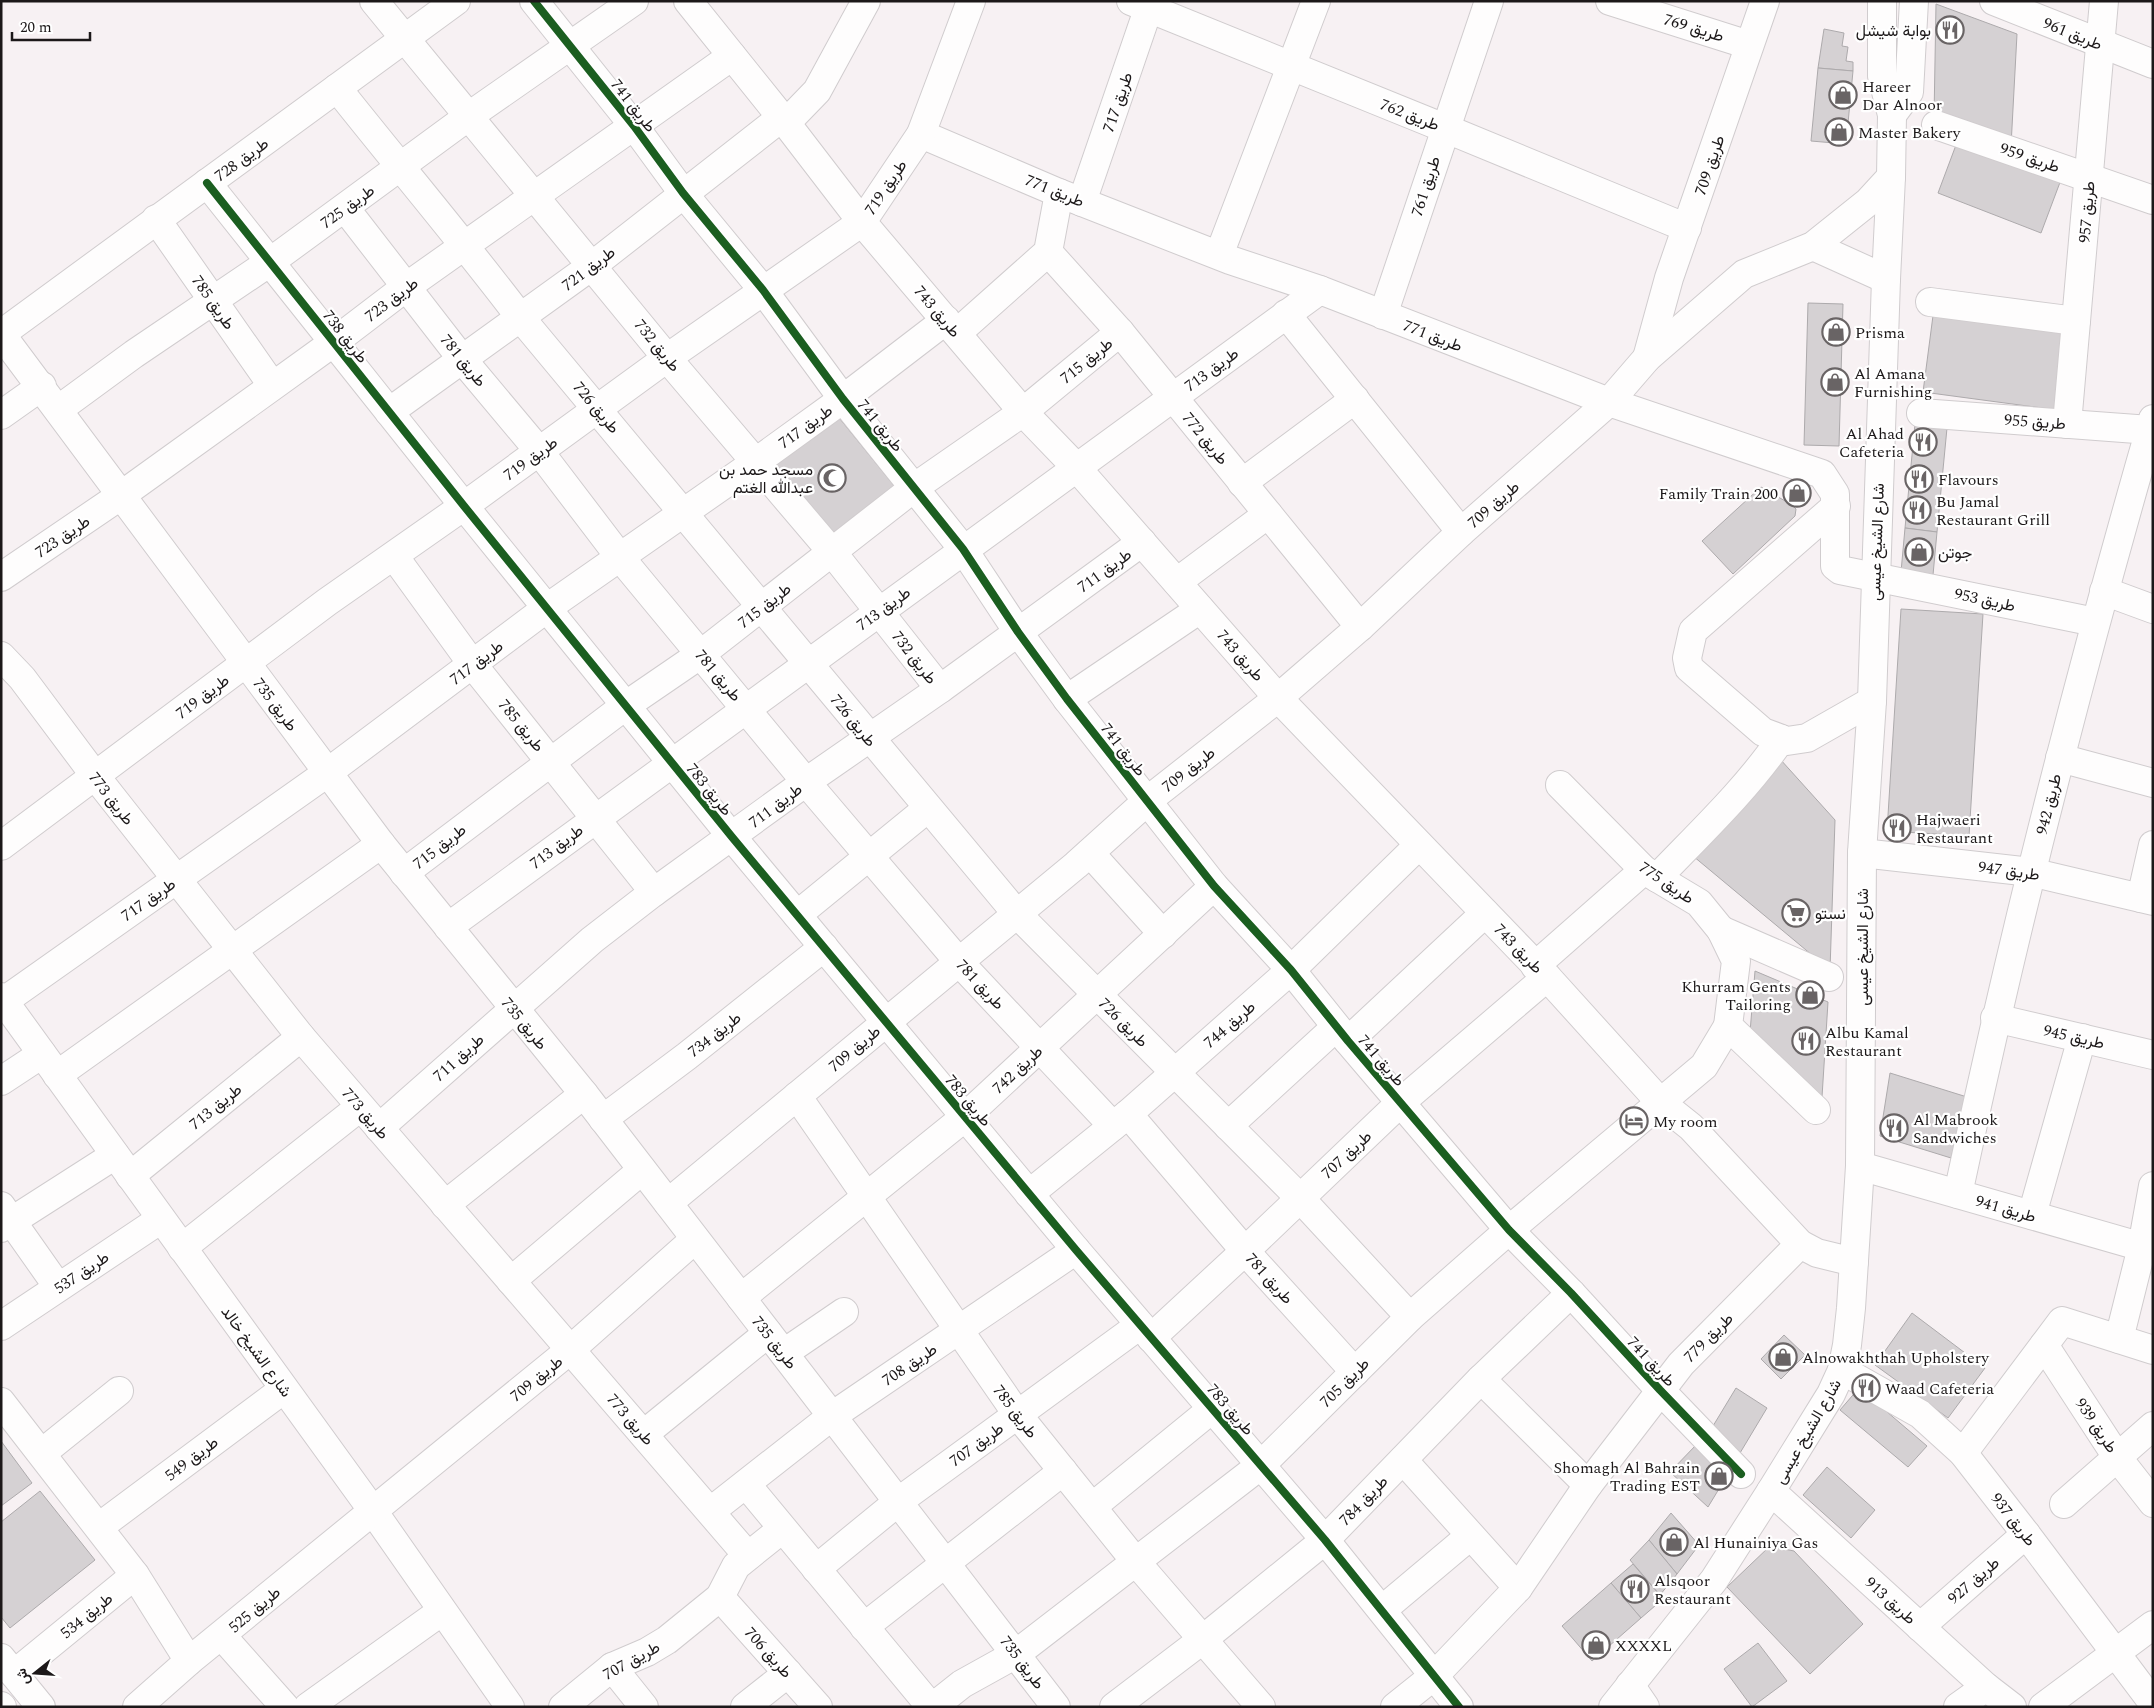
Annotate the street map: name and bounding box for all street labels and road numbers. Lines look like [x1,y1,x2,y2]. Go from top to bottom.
street label: طريق 769 [1661,7,1727,48]
street label: طريق 961 [2039,11,2106,57]
street label: طريق 717 [1097,69,1139,136]
street label: طريق 741 [605,74,662,137]
street label: طريق 762 [1376,93,1443,137]
street label: طريق 728 [209,132,274,188]
street label: طريق 709 [1689,132,1731,199]
street label: طريق 959 [1996,137,2063,179]
street label: طريق 761 [1405,153,1447,219]
street label: طريق 719 [859,155,913,220]
street label: طريق 771 [1021,168,1088,214]
street label: طريق 725 [315,179,380,235]
street label: طريق 957 [2072,180,2102,244]
street label: طريق 721 [557,241,621,297]
street label: طريق 785 [186,270,241,335]
street label: طريق 723 [360,272,424,328]
street label: طريق 743 [908,280,966,343]
street label: طريق 738 [317,305,374,368]
street label: طريق 732 [628,314,686,377]
street label: طريق 771 [1399,314,1466,358]
street label: طريق 781 [434,329,492,392]
street label: طريق 715 [1055,332,1118,390]
street label: طريق 713 [1179,342,1244,398]
street label: طريق 726 [567,376,625,439]
street label: طريق 741 [851,394,909,457]
street label: طريق 717 [773,399,838,455]
street label: طريق 772 [1176,407,1234,470]
street label: طريق 955 [2003,408,2067,436]
street label: طريق 719 [498,431,563,487]
street label: طريق 709 [1462,475,1525,534]
street label: شارع الشيخ عيسى [1863,483,1891,601]
street label: طريق 723 [30,510,95,564]
street label: طريق 711 [1072,543,1137,599]
street label: طريق 715 [733,577,796,634]
street label: طريق 713 [851,581,916,637]
street label: طريق 953 [1952,582,2018,618]
street label: طريق 743 [1211,624,1270,687]
street label: طريق 732 [886,626,943,689]
street label: طريق 717 [445,635,509,691]
street label: طريق 781 [689,644,747,707]
street label: طريق 719 [171,669,235,725]
street label: طريق 735 [247,673,303,737]
street label: طريق 726 [824,689,882,752]
street label: طريق 785 [492,694,550,757]
street label: طريق 741 [1095,718,1152,781]
street label: طريق 709 [1157,741,1220,798]
street label: طريق 783 [680,758,738,821]
street label: طريق 773 [83,767,140,830]
street label: طريق 942 [2030,771,2068,837]
street label: طريق 711 [744,778,808,834]
street label: طريق 715 [408,818,471,875]
street label: طريق 713 [525,819,589,875]
street label: طريق 947 [1977,855,2041,887]
street label: طريق 775 [1634,856,1699,910]
street label: طريق 717 [116,872,181,927]
street label: شارع الشيخ عيسى [1851,888,1875,1006]
street label: طريق 743 [1488,918,1548,979]
street label: طريق 781 [950,954,1010,1016]
street label: طريق 735 [495,992,553,1055]
street label: طريق 726 [1093,992,1154,1053]
street label: طريق 744 [1198,995,1261,1054]
street label: طريق 734 [683,1006,746,1063]
street label: طريق 945 [2041,1018,2107,1056]
street label: طريق 709 [823,1020,886,1078]
street label: طريق 711 [428,1028,490,1087]
street label: طريق 741 [1352,1029,1411,1092]
street label: طريق 742 [987,1040,1049,1100]
street label: طريق 783 [939,1069,997,1132]
street label: طريق 713 [184,1078,247,1136]
street label: طريق 773 [336,1082,395,1145]
street label: طريق 707 [1316,1125,1378,1185]
street label: طريق 941 [1973,1189,2039,1229]
street label: طريق 537 [49,1246,114,1300]
street label: طريق 781 [1240,1248,1299,1310]
street label: شارع الشيخ خالد [215,1301,298,1402]
street label: طريق 779 [1678,1307,1739,1368]
street label: طريق 735 [746,1311,803,1374]
street label: طريق 741 [1621,1331,1681,1393]
street label: طريق 708 [877,1338,942,1392]
street label: طريق 709 [505,1350,568,1408]
street label: طريق 705 [1314,1352,1375,1413]
street label: شارع الشيخ عيسى [1768,1375,1848,1488]
street label: طريق 783 [1201,1378,1260,1441]
street label: طريق 785 [987,1380,1043,1444]
street label: طريق 773 [601,1388,660,1451]
street label: طريق 939 [2069,1393,2123,1458]
street label: طريق 707 [944,1417,1009,1473]
street label: طريق 549 [160,1431,224,1487]
street label: طريق 784 [1334,1470,1394,1531]
street label: طريق 937 [1985,1488,2042,1551]
street label: طريق 927 [1942,1551,2005,1610]
street label: طريق 913 [1859,1571,1921,1630]
street label: طريق 525 [223,1581,286,1639]
street label: طريق 534 [55,1587,118,1645]
street label: طريق 706 [739,1622,798,1684]
street label: طريق 735 [994,1631,1050,1695]
street label: طريق 707 [599,1635,664,1686]

